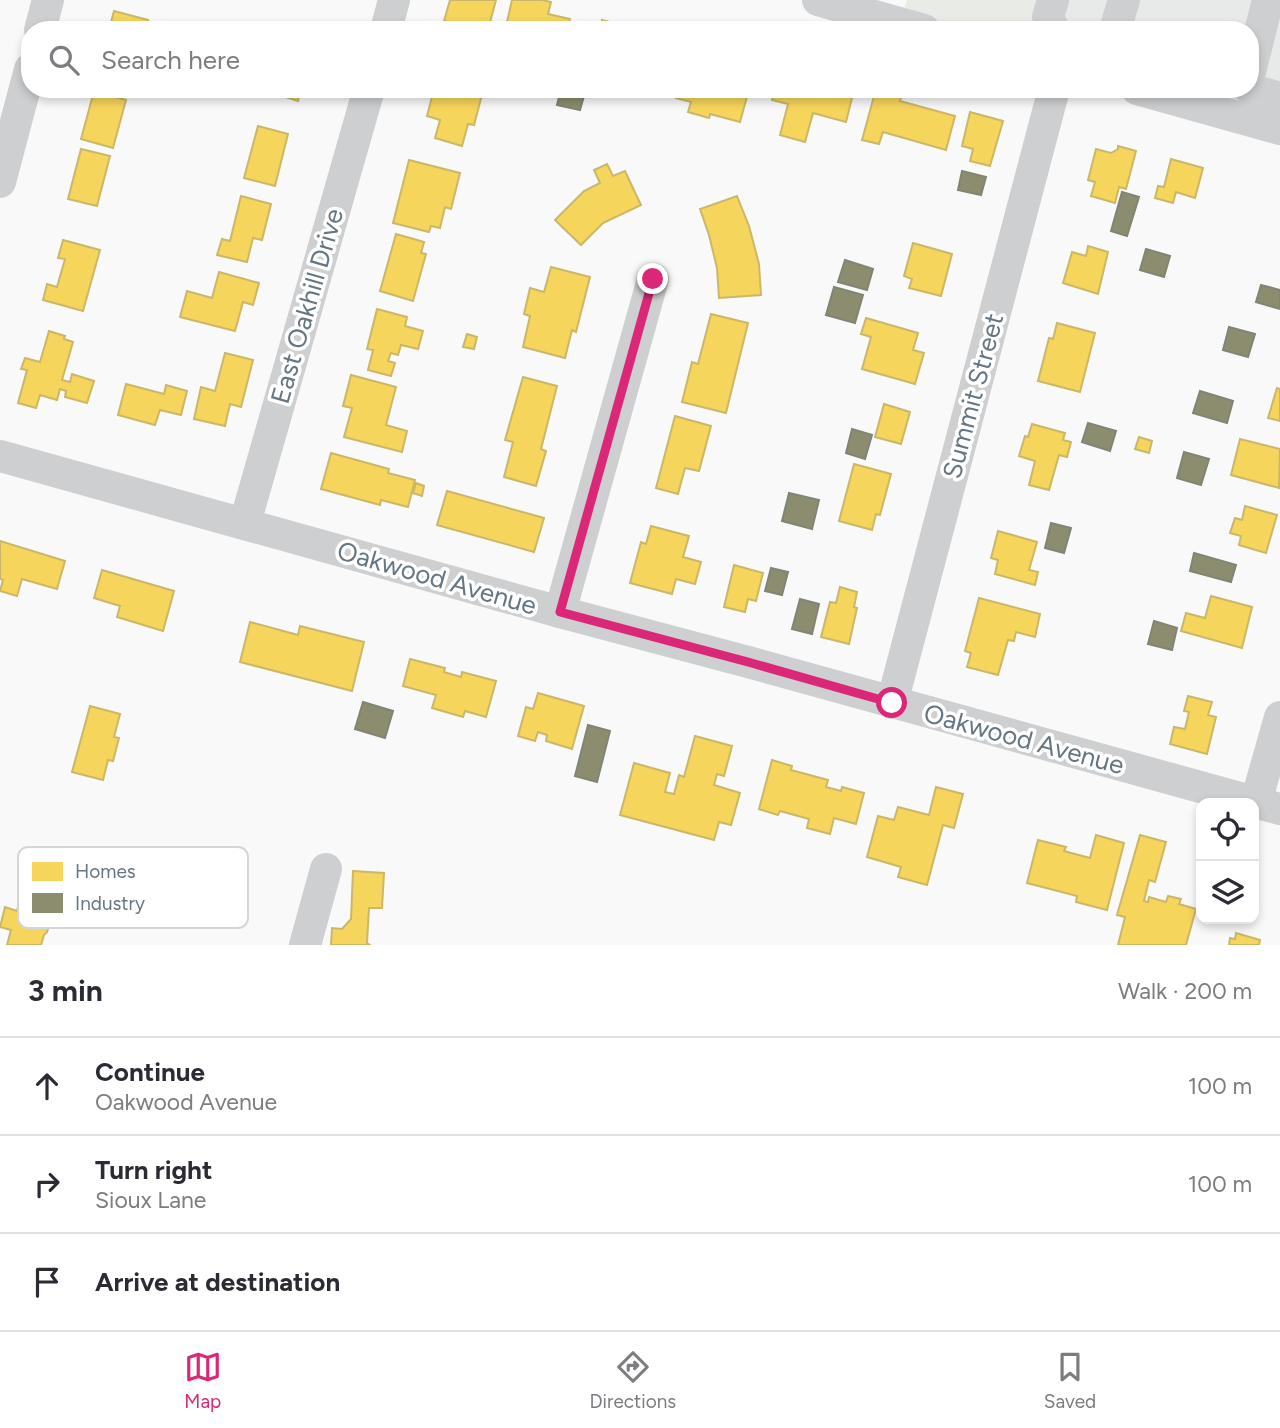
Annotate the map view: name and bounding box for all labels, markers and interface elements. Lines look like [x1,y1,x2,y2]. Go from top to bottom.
search box [21,21,1259,98]
icon: search [45,41,83,79]
text: Search here [101,44,240,76]
street label: East Oakhill Drive [264,205,350,407]
route end [637,263,668,294]
street label: Summit Street [936,310,1010,482]
street label: Oakwood Avenue [334,534,540,622]
route start [876,687,907,718]
street label: Oakwood Avenue [920,697,1128,781]
map controls [1196,798,1259,924]
button: locate [1196,798,1259,861]
legend [18,847,248,928]
text: Homes [75,860,136,883]
button: layers [1196,861,1259,924]
text: Industry [75,892,145,915]
text: 3 min [28,972,103,1009]
text: Walk · 200 m [1118,977,1252,1005]
text: Continue [95,1056,205,1088]
icon: ahead [28,1067,66,1105]
text: 100 m [1188,1072,1252,1100]
text: Oakwood Avenue [95,1088,277,1116]
text: Turn right [95,1154,212,1186]
icon: right [28,1165,66,1203]
text: 100 m [1188,1170,1252,1198]
text: Sioux Lane [95,1186,206,1214]
icon: arrive [28,1263,66,1301]
text: Arrive at destination [95,1266,340,1298]
tab: Map [184,1348,222,1413]
tab: Directions [589,1348,676,1413]
tab: Saved [1044,1348,1096,1413]

